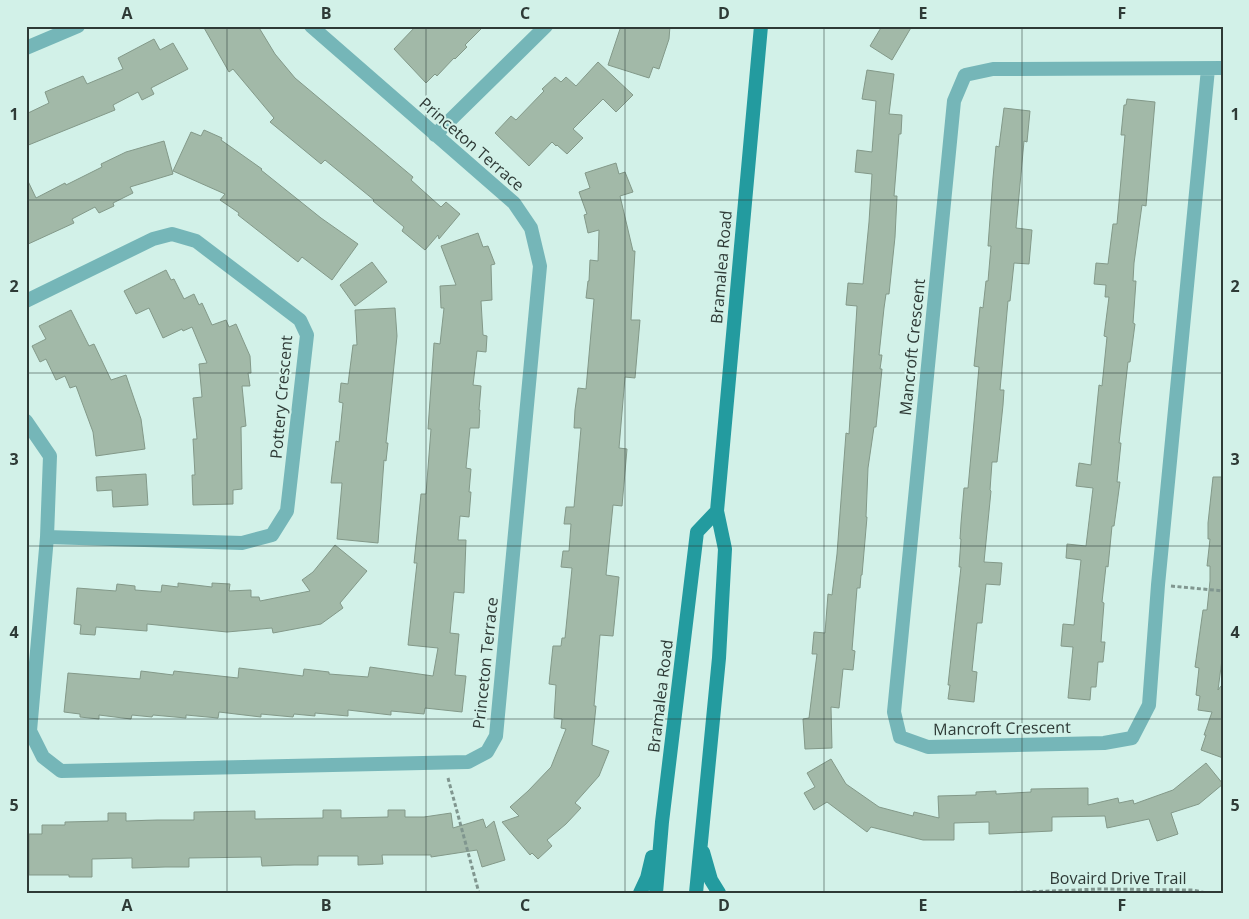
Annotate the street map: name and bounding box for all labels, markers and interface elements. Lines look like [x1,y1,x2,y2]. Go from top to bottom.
text: A [121,2,133,24]
text: B [321,2,331,24]
text: C [520,2,530,24]
text: D [718,2,730,24]
text: E [919,2,928,24]
text: F [1118,2,1126,24]
street label: Princeton Terrace [415,92,529,196]
text: 1 [9,103,19,125]
text: 1 [1230,103,1240,125]
street label: Bramalea Road [705,209,737,325]
text: 2 [9,275,19,297]
text: 2 [1230,275,1240,297]
street label: Mancroft Crescent [894,277,930,417]
street label: Pottery Crescent [265,334,297,460]
text: 3 [9,448,19,470]
text: 3 [1230,448,1240,470]
street label: Princeton Terrace [467,596,503,730]
text: 4 [9,621,19,643]
text: 4 [1230,621,1240,643]
street label: Bramalea Road [642,638,678,754]
street label: Mancroft Crescent [933,716,1071,740]
text: 5 [9,794,19,816]
text: 5 [1230,794,1240,816]
street label: Bovaird Drive Trail [1049,867,1187,889]
text: A [121,894,133,916]
text: B [321,894,331,916]
text: C [520,894,530,916]
text: D [718,894,730,916]
text: E [919,894,928,916]
text: F [1118,894,1126,916]

